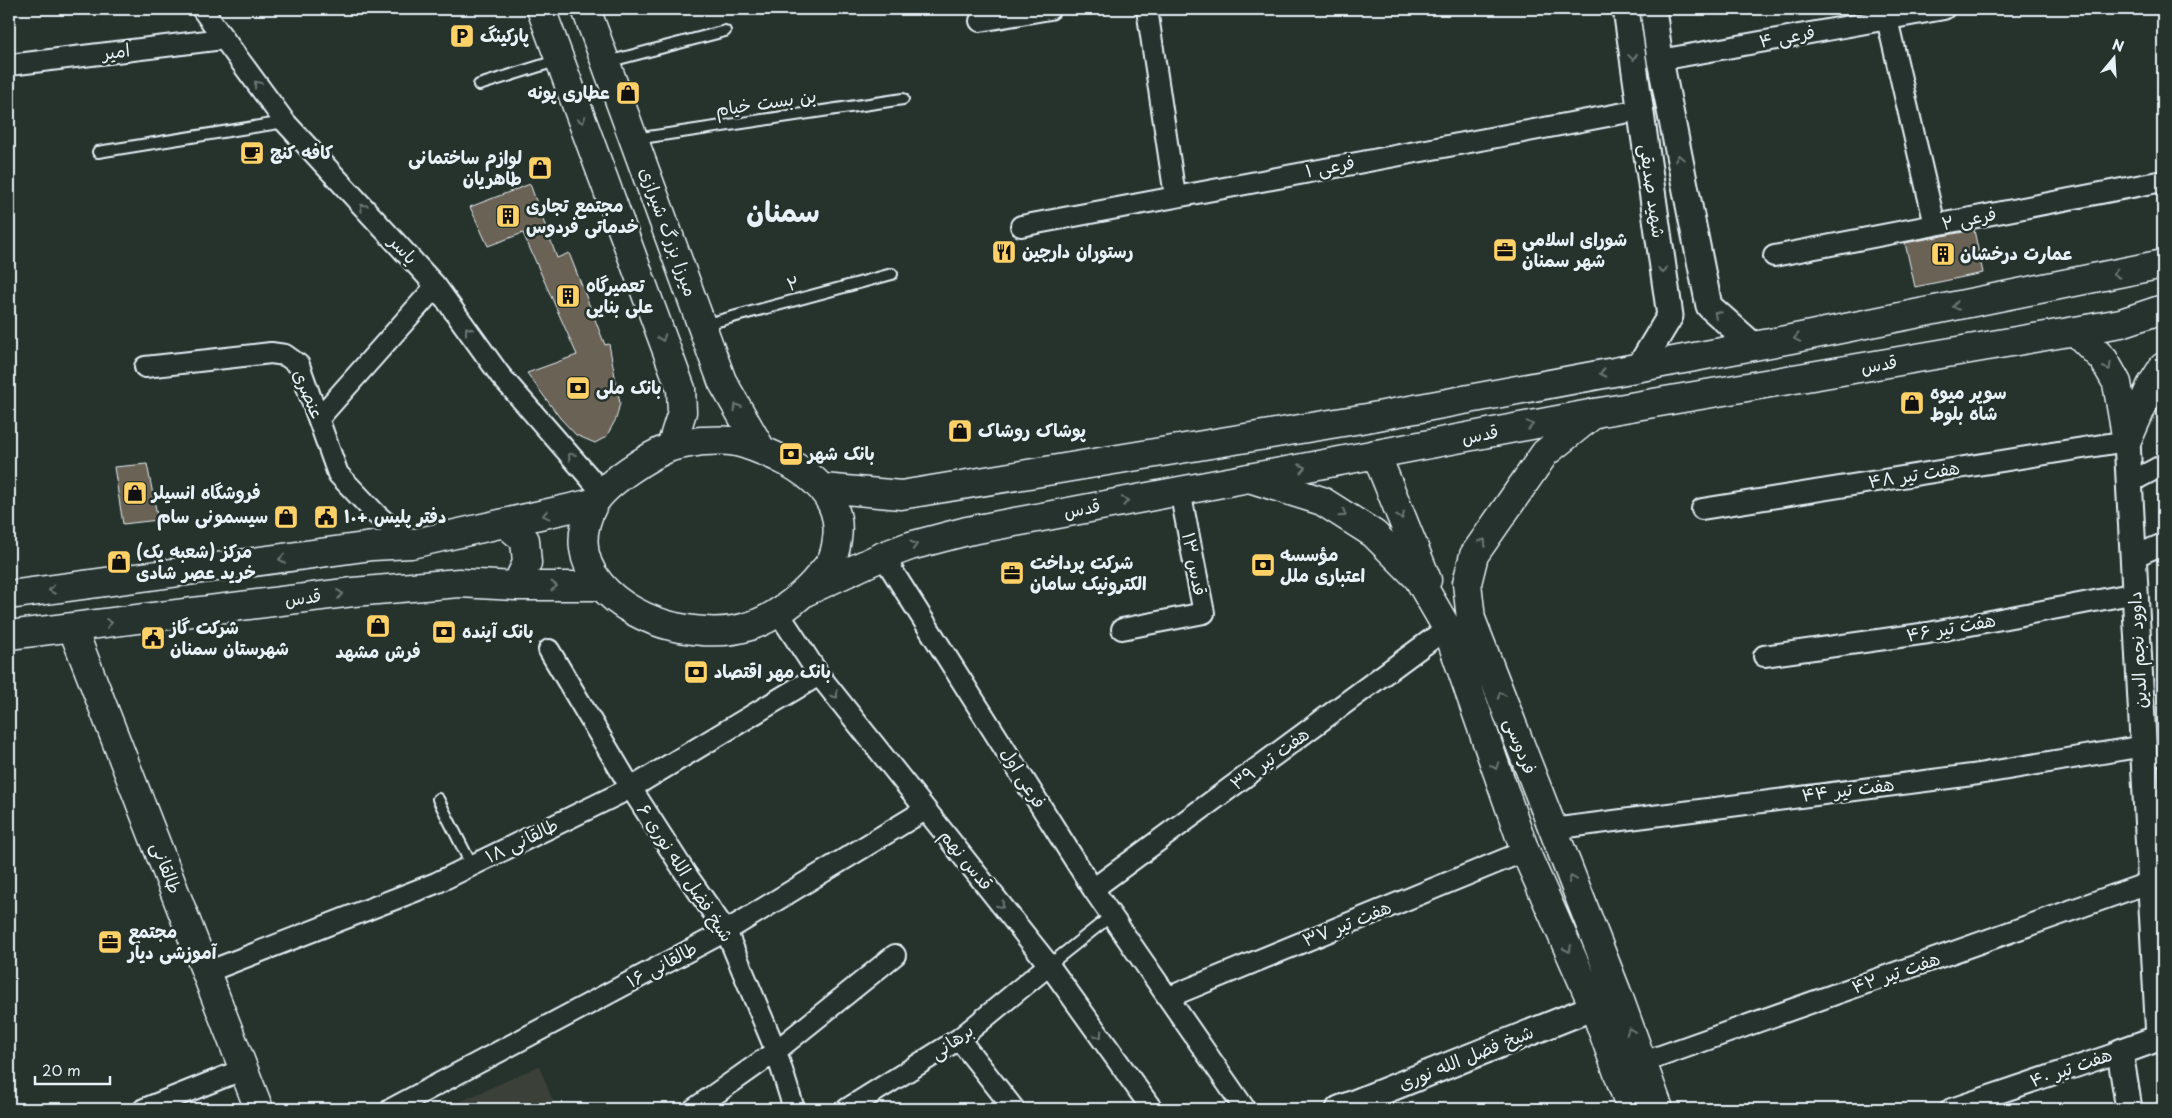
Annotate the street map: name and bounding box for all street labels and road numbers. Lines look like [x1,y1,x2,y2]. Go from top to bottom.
street label: فرعی ۴ [1757,17,1817,54]
street label: امیر [98,35,131,66]
street label: بن بست خیام [714,81,818,124]
street label: شهید صدیقی [1634,142,1673,240]
street label: فرعی ۱ [1303,148,1357,184]
street label: میرزا بزرگ شیرازی [634,163,705,300]
street label: فرعی ۲ [1939,199,1998,236]
street label: یاسر [382,227,425,270]
street label: ۲ [783,268,802,297]
street label: قدس [1858,347,1899,380]
street label: عنصری [287,365,332,422]
street label: قدس [1459,417,1500,450]
street label: هفت تیر ۴۸ [1866,453,1961,494]
street label: قدس [1061,491,1102,524]
street label: قدس ۱۳ [1176,530,1215,598]
street label: قدس [283,581,323,612]
street label: داوود نجم الدین [2120,591,2155,709]
street label: هفت تیر ۴۶ [1904,605,1998,648]
street label: فردوسی [1498,713,1544,778]
street label: هفت تیر ۳۹ [1224,720,1314,796]
street label: فرعی اول [995,741,1054,813]
street label: هفت تیر ۴۴ [1800,769,1896,808]
street label: شیخ فضل الله نوری ۶ [631,798,741,947]
street label: طالقانی ۱۸ [480,810,563,869]
street label: قدس نهم [932,823,1000,897]
street label: طالقانی [145,838,190,897]
street label: هفت تیر ۳۷ [1298,893,1395,953]
street label: طالقانی ۱۶ [621,934,702,994]
street label: هفت تیر ۴۲ [1848,944,1943,999]
street label: برهانی [924,1016,978,1065]
street label: شیخ فضل الله نوری [1394,1017,1537,1096]
street label: هفت تیر ۴۰ [2026,1040,2115,1093]

